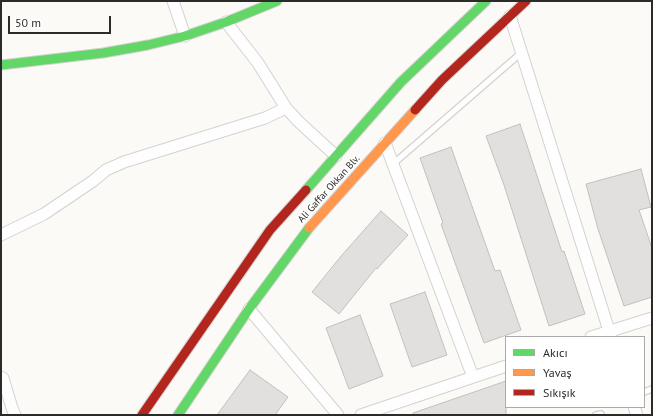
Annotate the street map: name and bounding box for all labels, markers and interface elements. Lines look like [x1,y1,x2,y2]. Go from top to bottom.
scale bar [10,8,113,34]
text: 50 m [15,15,41,30]
street label: Ali Gaffar Okkan Blv. [295,153,363,225]
legend [505,336,645,408]
text: Akıcı [543,345,568,360]
text: Yavaş [543,365,572,380]
text: Sıkışık [543,385,576,400]

